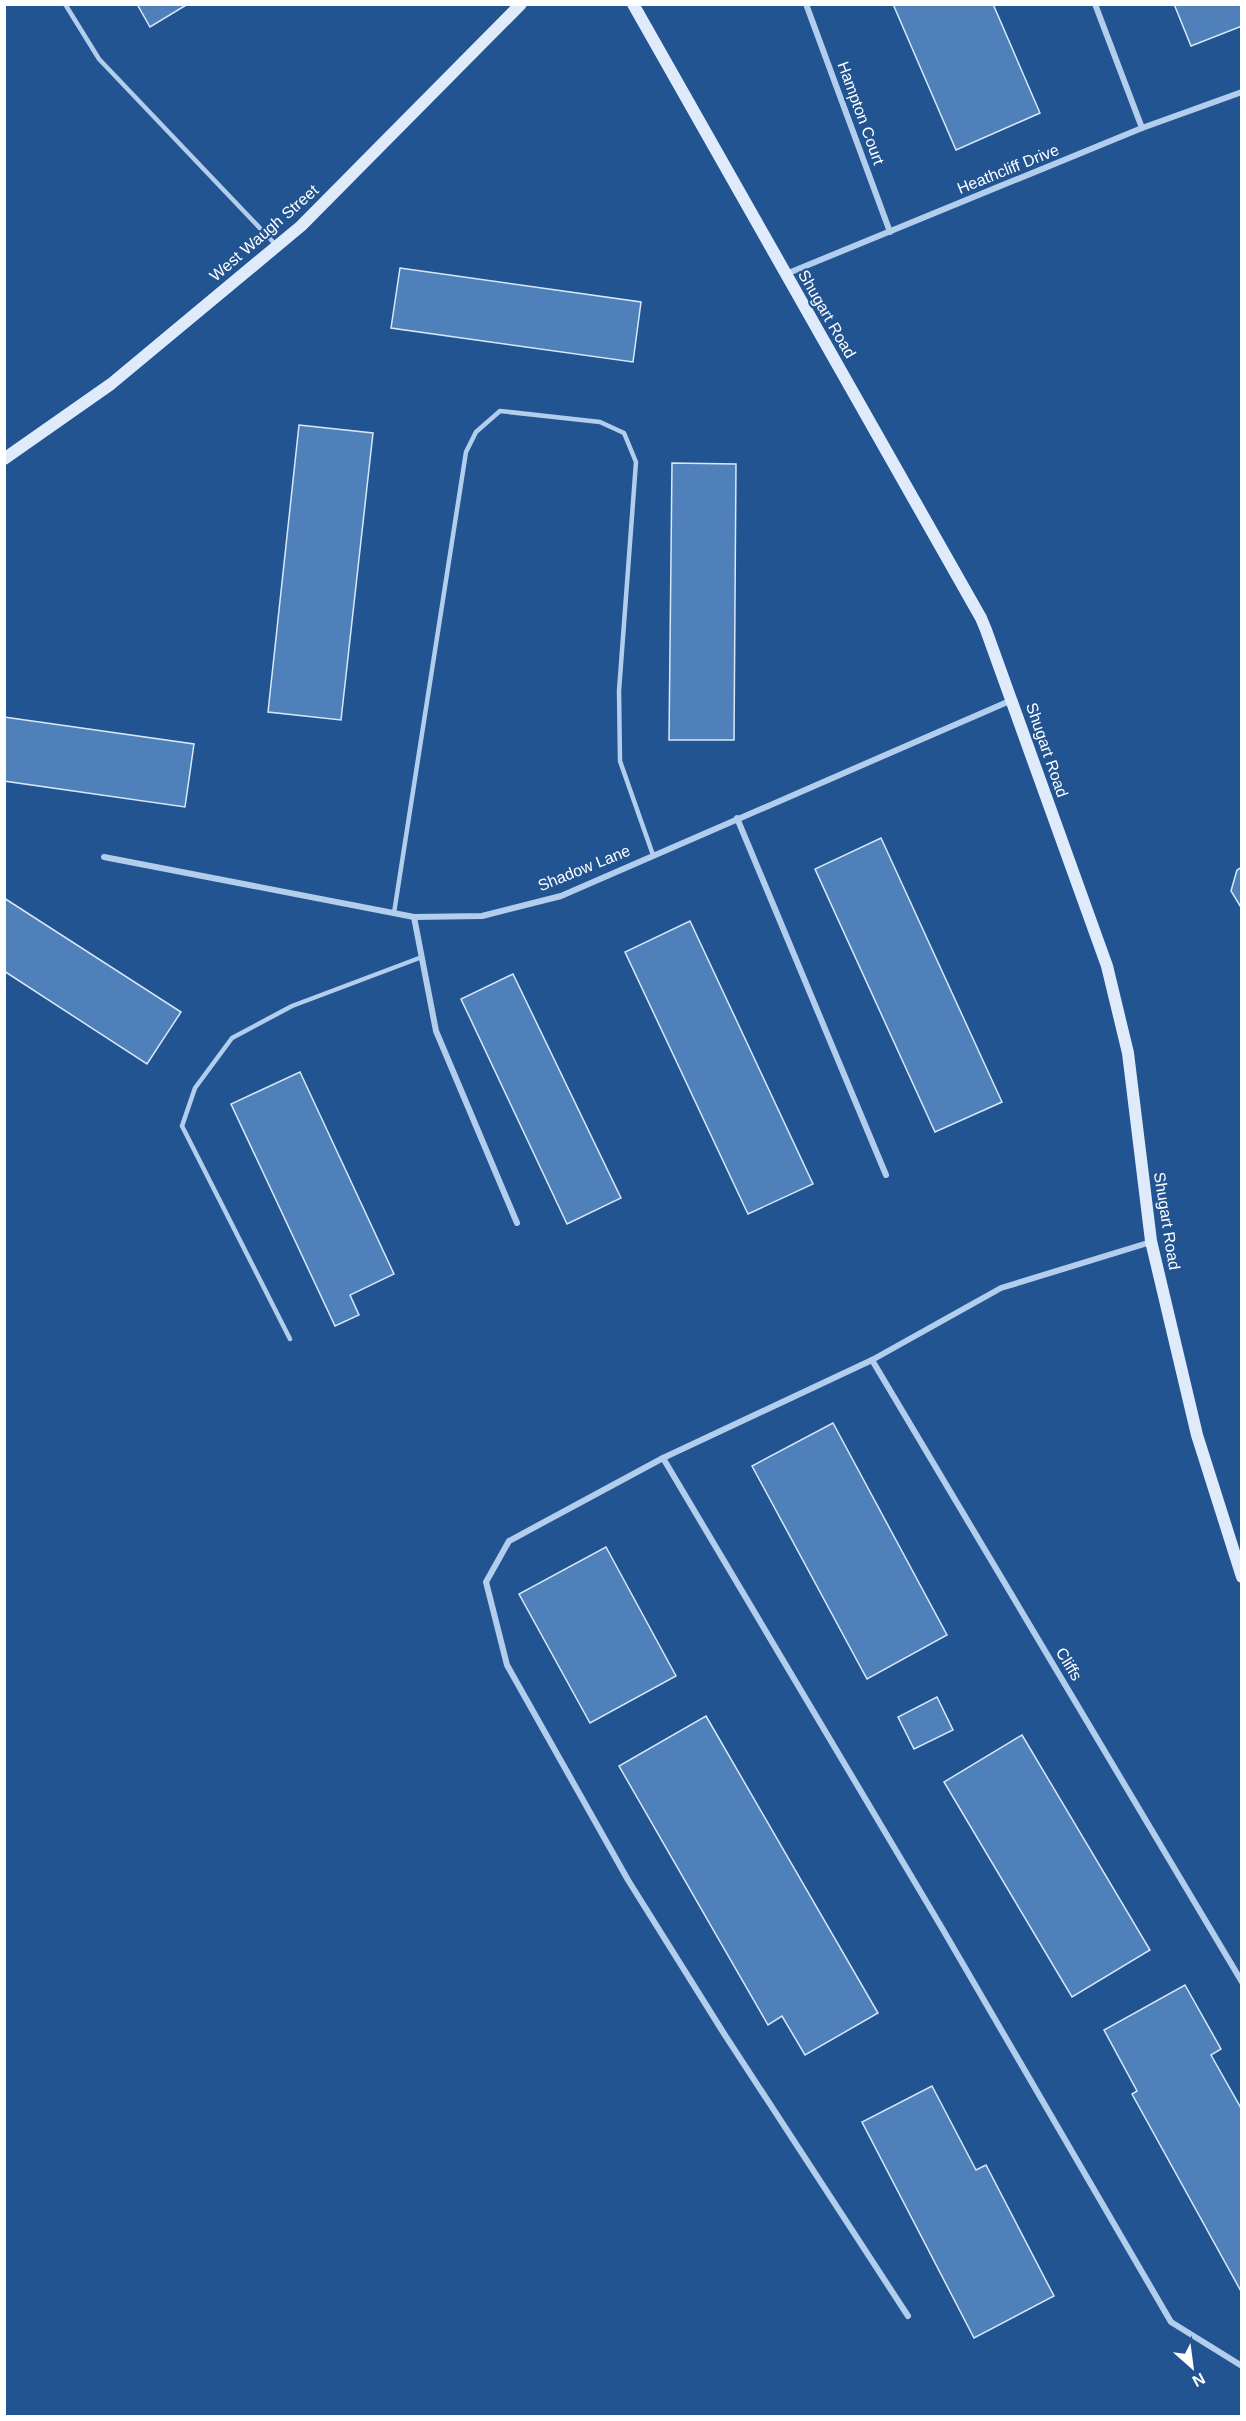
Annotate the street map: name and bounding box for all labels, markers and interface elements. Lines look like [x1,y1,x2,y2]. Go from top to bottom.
street label: Hampton Court [834,59,888,167]
street label: Heathcliff Drive [955,141,1061,197]
street label: West Waugh Street [206,181,322,285]
street label: Shugart Road [795,267,859,361]
street label: Shugart Road [1023,701,1071,799]
street label: Shadow Lane [535,842,633,894]
street label: Shugart Road [1151,1171,1183,1271]
street label: Cliffs [1053,1645,1085,1683]
north arrow [1162,2337,1222,2397]
text: N [1190,2370,1208,2390]

